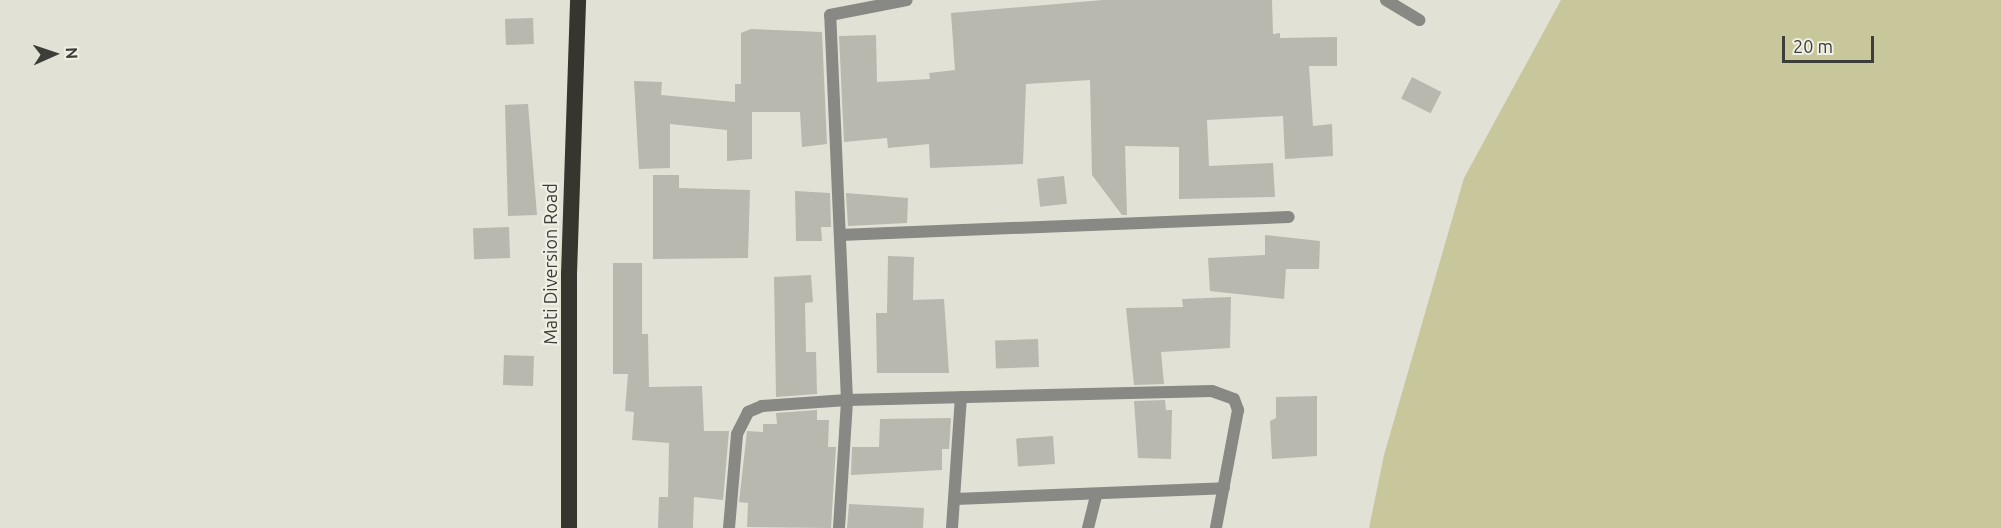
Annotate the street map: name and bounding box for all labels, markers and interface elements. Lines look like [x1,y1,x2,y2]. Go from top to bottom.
north arrow [24,24,84,84]
scale bar [1785,24,1876,62]
text: 20 m [1793,36,1833,56]
text: N [63,47,81,59]
street label: Mati Diversion Road [539,183,561,345]

